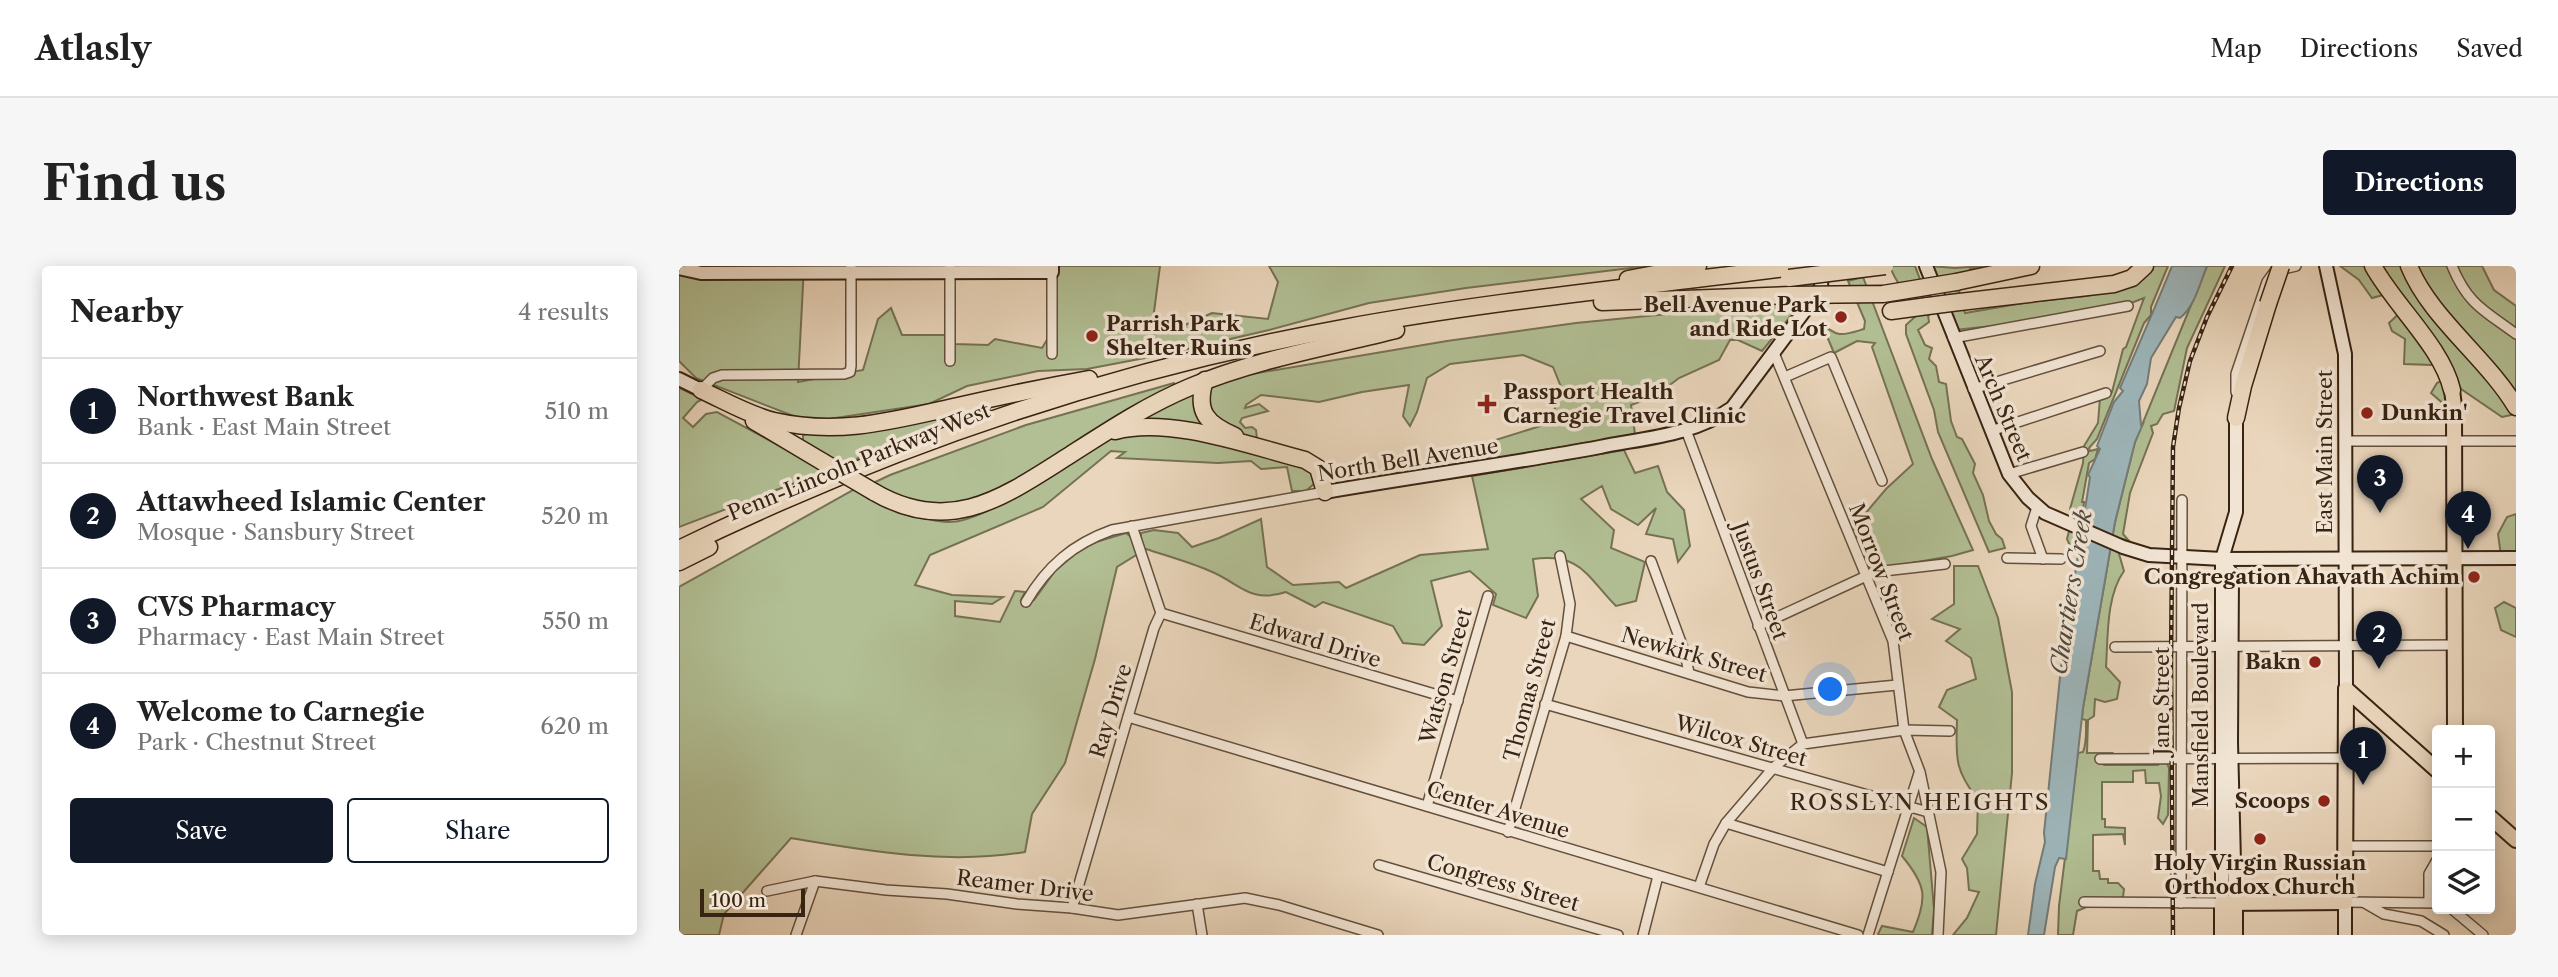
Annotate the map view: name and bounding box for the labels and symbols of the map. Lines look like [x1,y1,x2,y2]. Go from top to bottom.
place label: Bell Avenue Park and Ride Lot [1644,292,1828,341]
marker: Bell Avenue Park and Ride Lot [1833,309,1849,325]
place label: Parrish Park Shelter Ruins [1106,311,1252,360]
marker: Parrish Park Shelter Ruins [1084,328,1100,344]
street label: Arch Street [1969,350,2037,465]
street label: East Main Street [2312,369,2337,534]
place label: Passport Health Carnegie Travel Clinic [1503,379,1746,428]
marker: Passport Health Carnegie Travel Clinic [1477,394,1497,414]
street label: Penn-Lincoln Parkway West [724,397,994,526]
place label: Dunkin' [2381,400,2468,425]
marker: Dunkin' [2359,405,2375,421]
street label: North Bell Avenue [1316,433,1500,486]
pin: 3 [2357,455,2403,513]
pin: 4 [2445,491,2491,549]
street label: Morrow Street [1844,500,1919,645]
water label: Chartiers Creek [2044,508,2098,676]
street label: Justus Street [1727,516,1794,644]
place label: Congregation Ahavath Achim [2144,564,2460,589]
marker: Congregation Ahavath Achim [2466,569,2482,585]
street label: Mansfield Boulevard [2188,602,2213,808]
street label: Watson Street [1414,605,1477,748]
street label: Edward Drive [1246,609,1384,672]
pin: 2 [2356,611,2402,669]
street label: Thomas Street [1498,615,1561,764]
street label: Newkirk Street [1619,622,1770,687]
street label: Jane Street [2149,646,2174,758]
place label: Bakn [2245,649,2302,674]
marker: Bakn [2307,654,2323,670]
street label: Ray Drive [1084,661,1137,761]
your location [1813,672,1847,706]
street label: Wilcox Street [1671,709,1810,771]
pin: 1 [2340,727,2386,785]
street label: Center Avenue [1424,776,1573,843]
district label: ROSSLYN HEIGHTS [1790,788,2050,816]
place label: Scoops [2234,788,2310,813]
marker: Scoops [2316,793,2332,809]
marker: Holy Virgin Russian Orthodox Church [2252,831,2268,847]
street label: Congress Street [1424,849,1583,916]
place label: Holy Virgin Russian Orthodox Church [2154,850,2367,899]
street label: Reamer Drive [955,865,1095,906]
scale bar [700,886,805,918]

